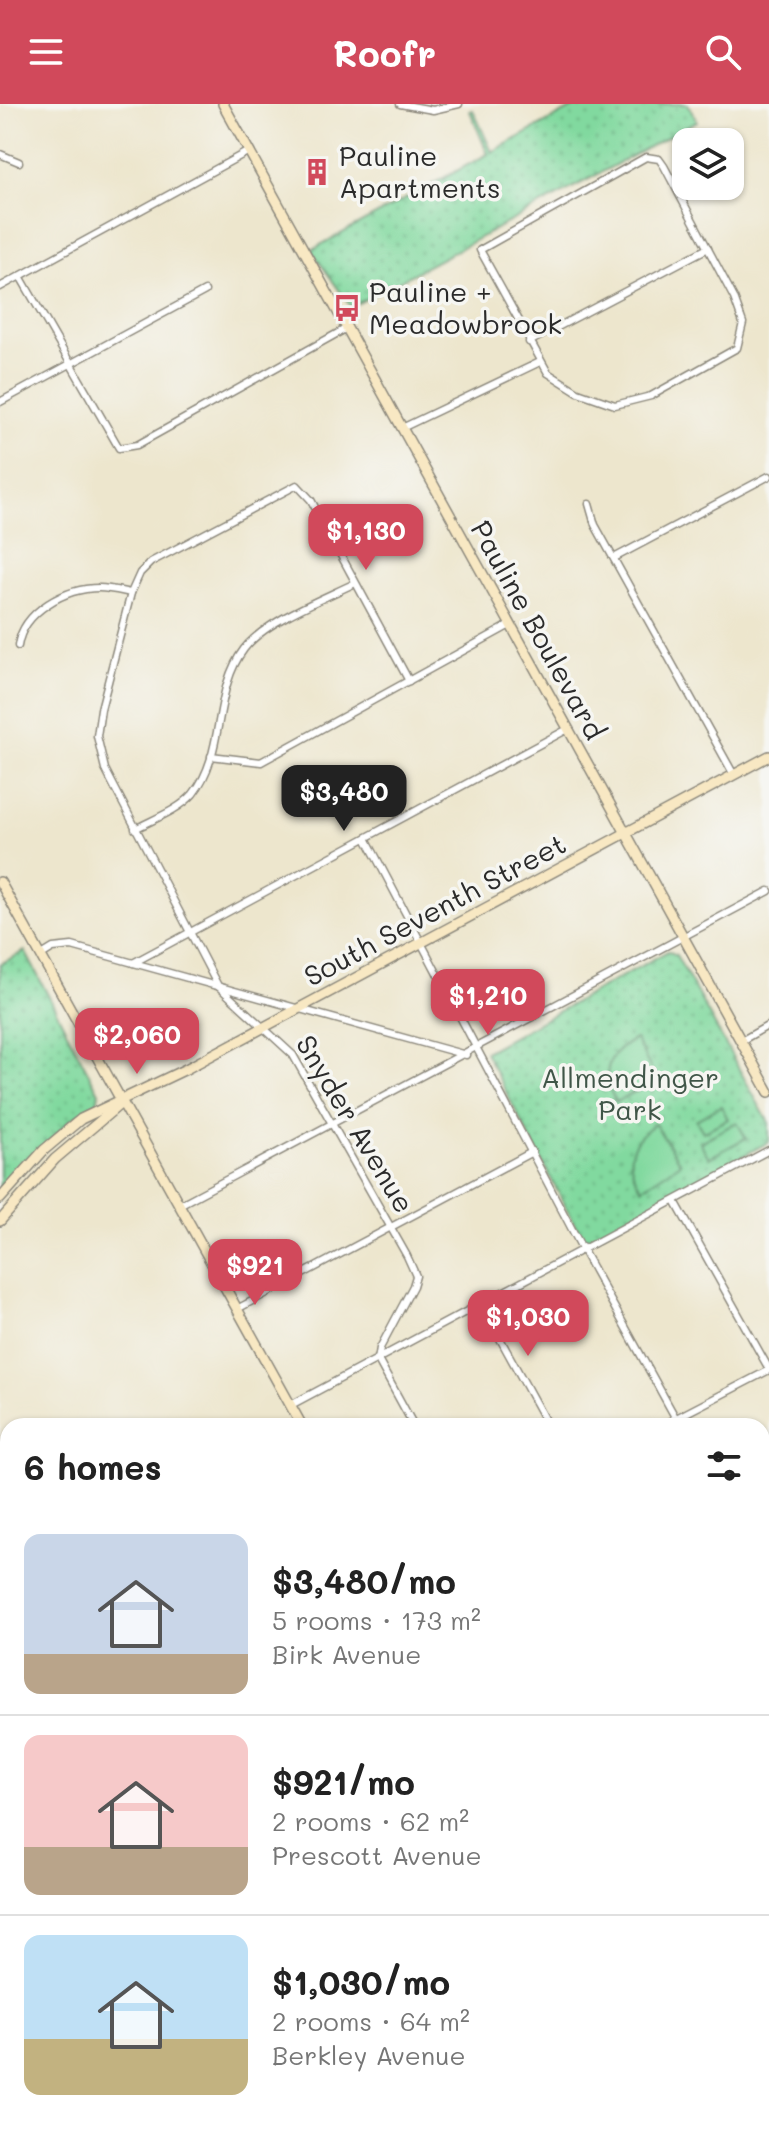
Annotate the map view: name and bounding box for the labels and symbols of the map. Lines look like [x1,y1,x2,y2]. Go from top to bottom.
place label: Pauline Apartments [339,137,501,205]
building icon: Pauline Apartments [302,157,332,187]
place label: Pauline + Meadowbrook [369,273,562,341]
bus stop icon: Pauline + Meadowbrook [332,293,362,323]
pin: $1,130 [301,504,431,572]
street label: Pauline Boulevard [464,514,614,745]
pin: $3,480 [279,765,409,833]
street label: South Seventh Street [297,825,572,993]
pin: $1,210 [423,969,553,1037]
pin: $2,060 [72,1008,202,1076]
street label: Snyder Avenue [289,1028,423,1219]
park label: Allmendinger Park [541,1059,719,1127]
pin: $921 [208,1239,302,1307]
pin: $1,030 [463,1290,593,1358]

